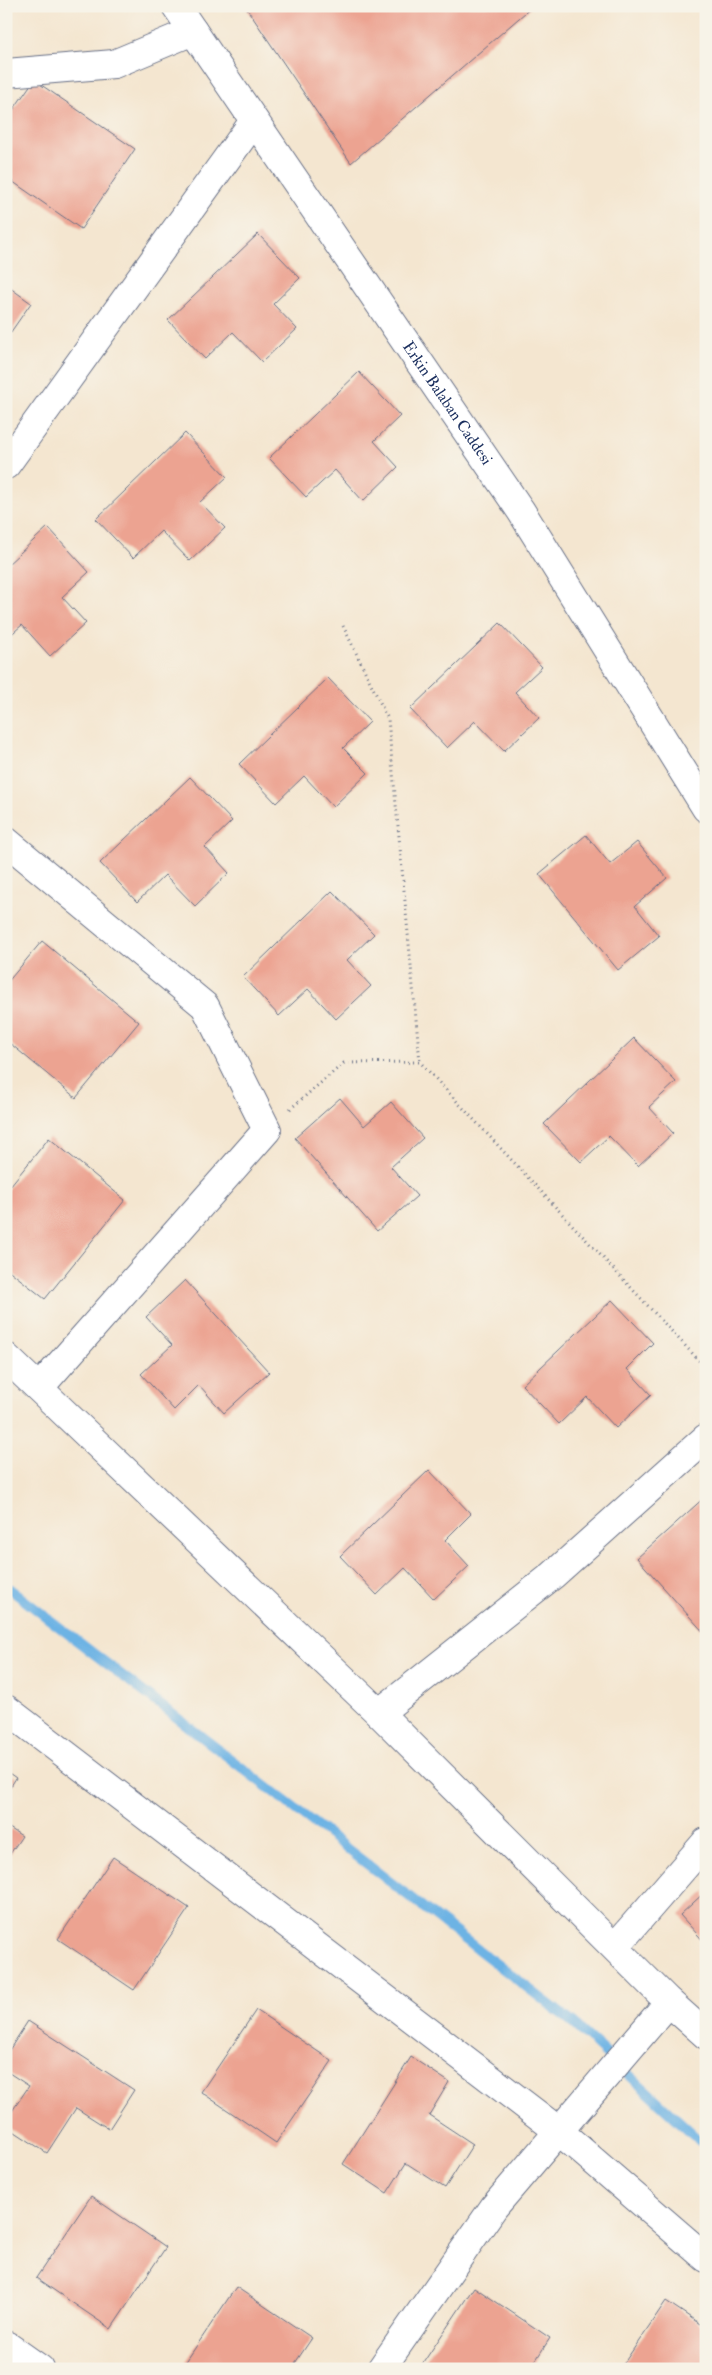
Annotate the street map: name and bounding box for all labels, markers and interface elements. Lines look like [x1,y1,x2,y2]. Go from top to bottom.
street label: Erkin Balaban Caddesi [398,338,497,469]

